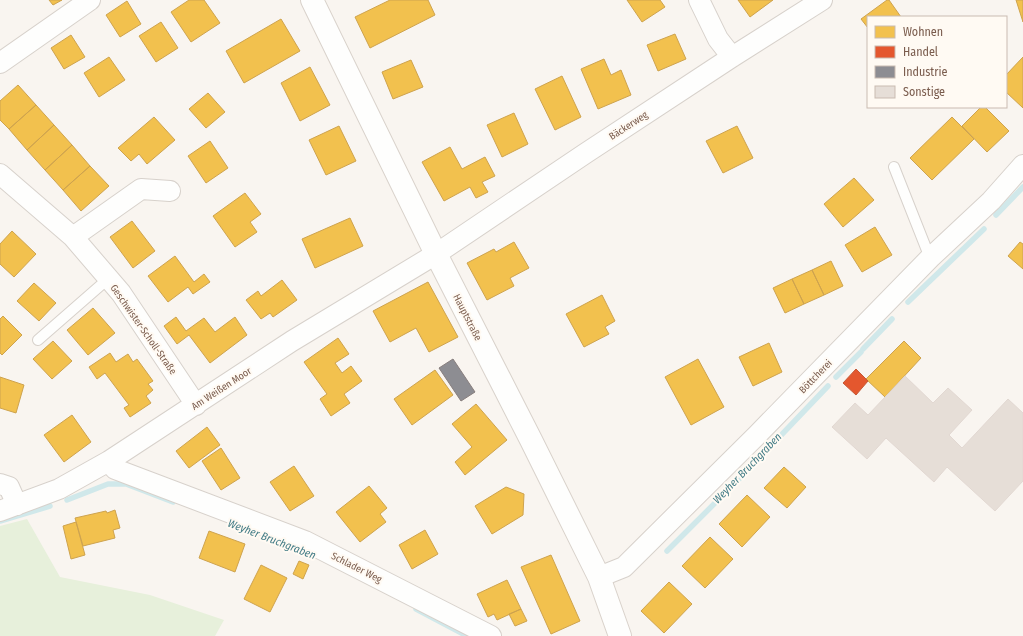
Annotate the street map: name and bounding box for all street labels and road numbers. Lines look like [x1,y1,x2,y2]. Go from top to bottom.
street label: Bäckerweg [607,109,650,143]
street label: Geschwister-Scholl-Straße [108,282,179,377]
street label: Hauptstraße [450,292,484,343]
street label: Böttcherei [797,357,835,396]
street label: Am Weißen Moor [189,365,254,413]
street label: Schlader Weg [329,550,384,586]

